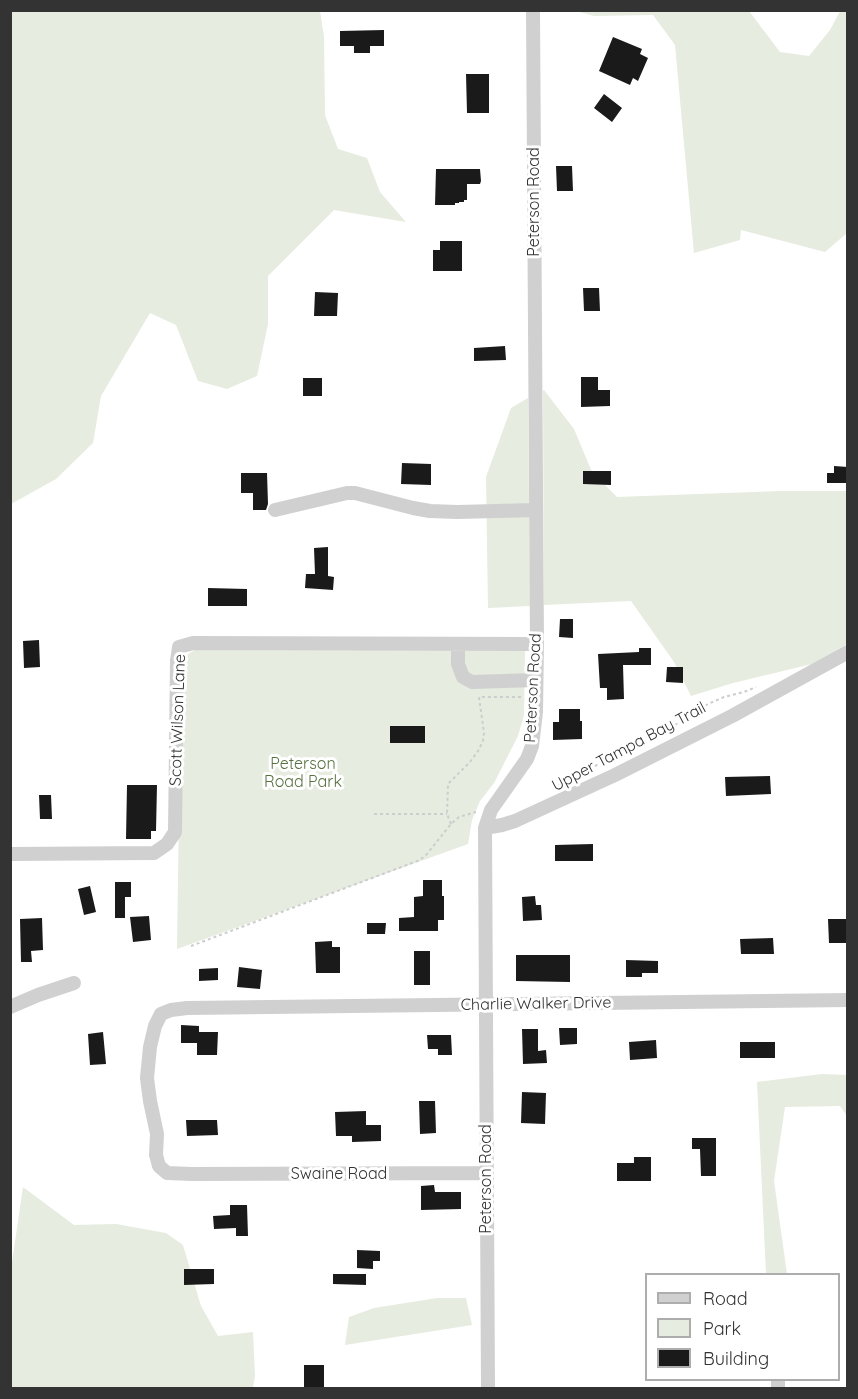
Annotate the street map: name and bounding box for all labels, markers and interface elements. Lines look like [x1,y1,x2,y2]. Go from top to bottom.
street label: Peterson Road [524,147,544,257]
street label: Peterson Road [521,633,545,743]
street label: Scott Wilson Lane [166,654,190,786]
street label: Upper Tampa Bay Trail [549,698,709,796]
park label: Peterson Road Park [264,754,342,792]
street label: Charlie Walker Drive [460,993,612,1015]
street label: Peterson Road [476,1124,496,1234]
street label: Swaine Road [291,1164,387,1184]
legend [645,1273,840,1381]
text: Road [703,1287,748,1310]
text: Park [703,1317,741,1340]
text: Building [703,1347,769,1370]

